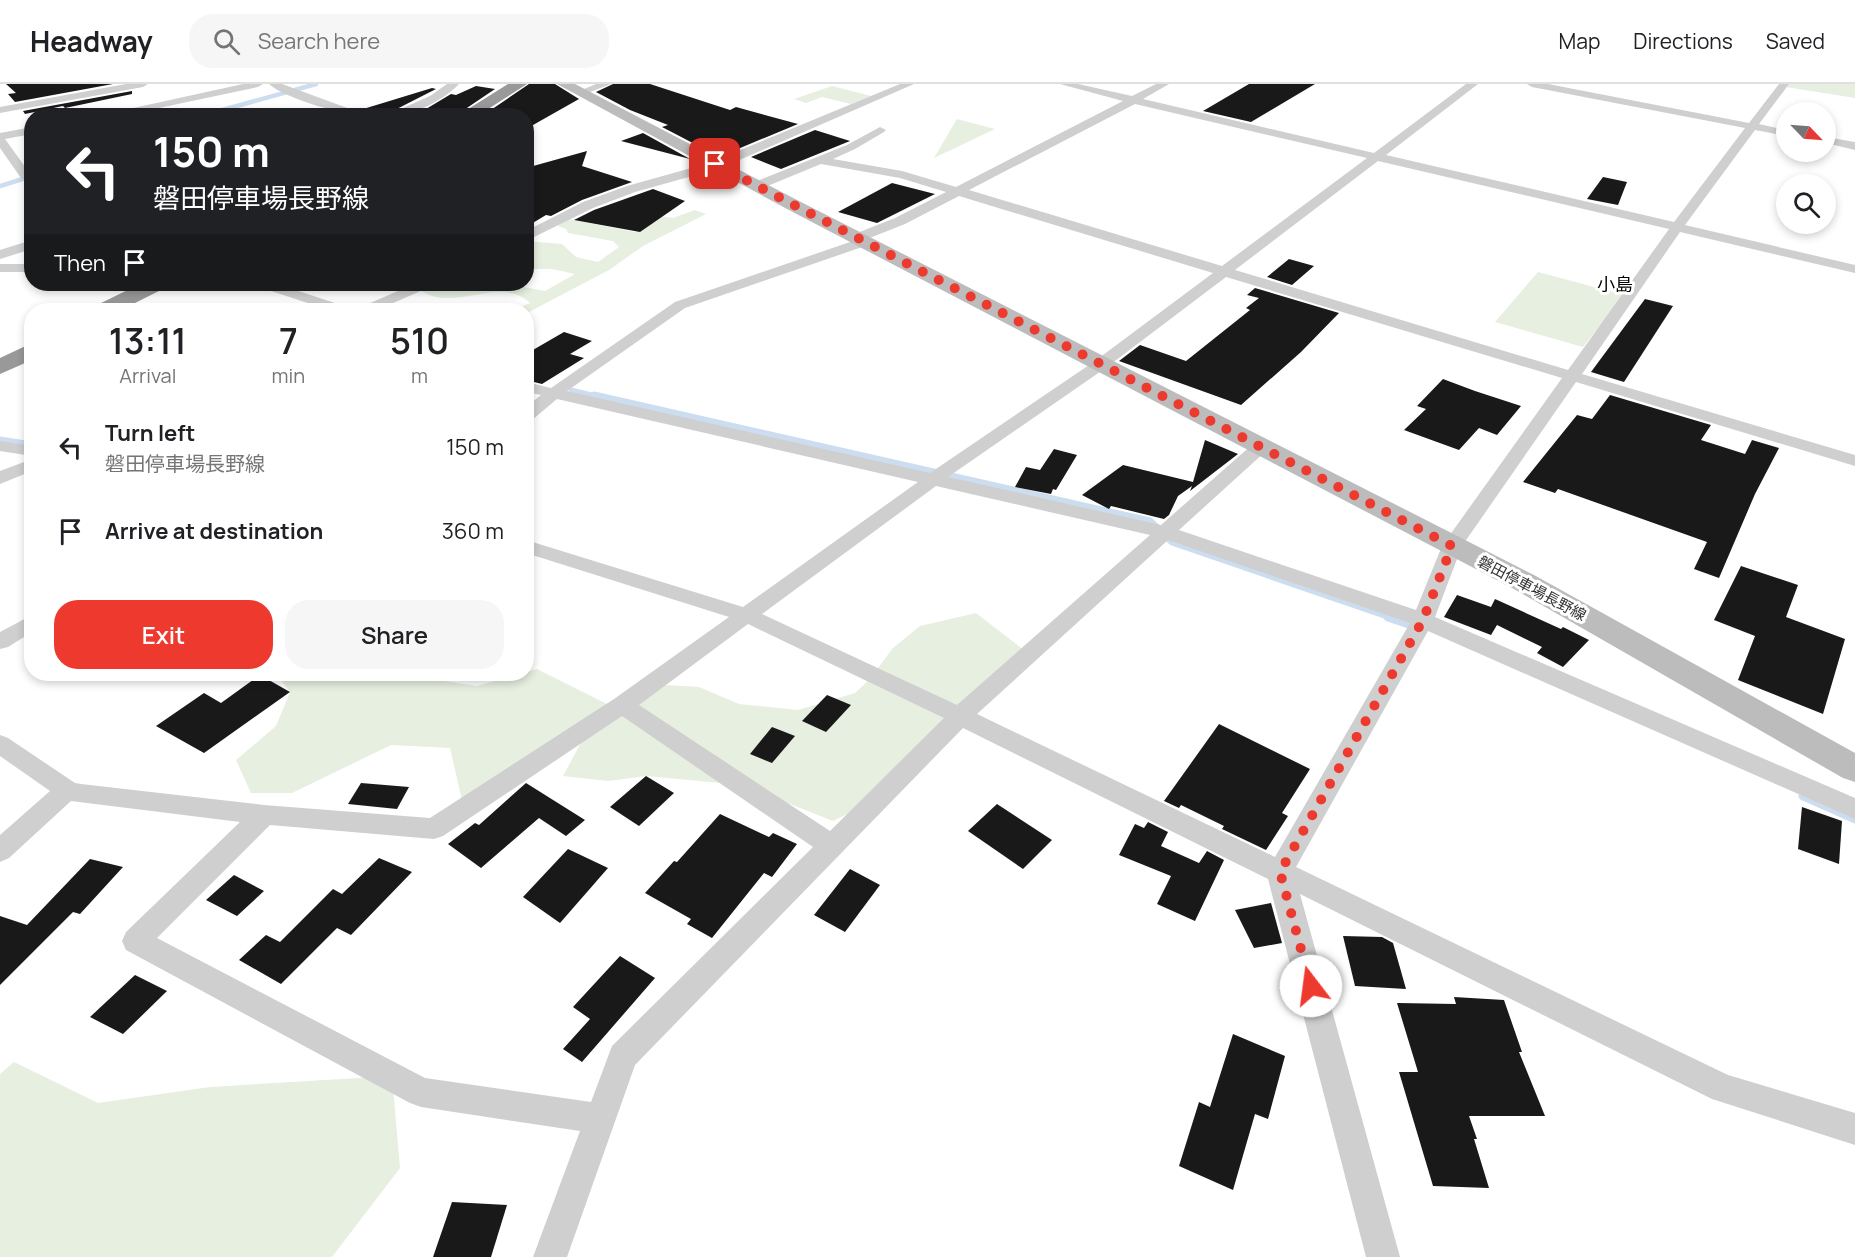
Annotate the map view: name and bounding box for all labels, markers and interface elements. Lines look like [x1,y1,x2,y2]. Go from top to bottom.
search box [189,14,609,68]
text: Headway [30,22,153,60]
icon: search [210,25,243,58]
text: Search here [258,26,380,56]
text: Map [1559,27,1600,55]
text: Directions [1633,27,1733,55]
text: Saved [1766,27,1825,55]
north arrow [1776,102,1836,162]
map controls [1776,102,1836,234]
text: 150 m [153,122,270,180]
icon: left [54,132,132,210]
pin [689,138,740,189]
icon: arrive [698,147,731,180]
button: search [1776,174,1836,234]
text: 磐田停車場長野線 [153,179,369,216]
icon: arrive [118,246,151,279]
text: Then [54,248,106,278]
district label: 小島 [1597,272,1633,296]
text: 13:11 [109,316,187,365]
text: 7 [279,316,298,365]
text: 510 [390,316,449,365]
text: Arrival [119,362,176,389]
text: min [272,362,305,389]
text: m [411,362,428,389]
text: Turn left [105,418,195,448]
icon: left [54,431,87,464]
text: 150 m [446,432,504,462]
text: 磐田停車場長野線 [105,450,265,477]
icon: arrive [54,515,87,548]
text: Arrive at destination [105,516,323,546]
text: 360 m [442,516,504,546]
street label: 磐田停車場長野線 [1474,551,1590,625]
button: Exit [54,600,273,669]
button: Share [285,600,504,669]
position arrow [1279,954,1343,1018]

